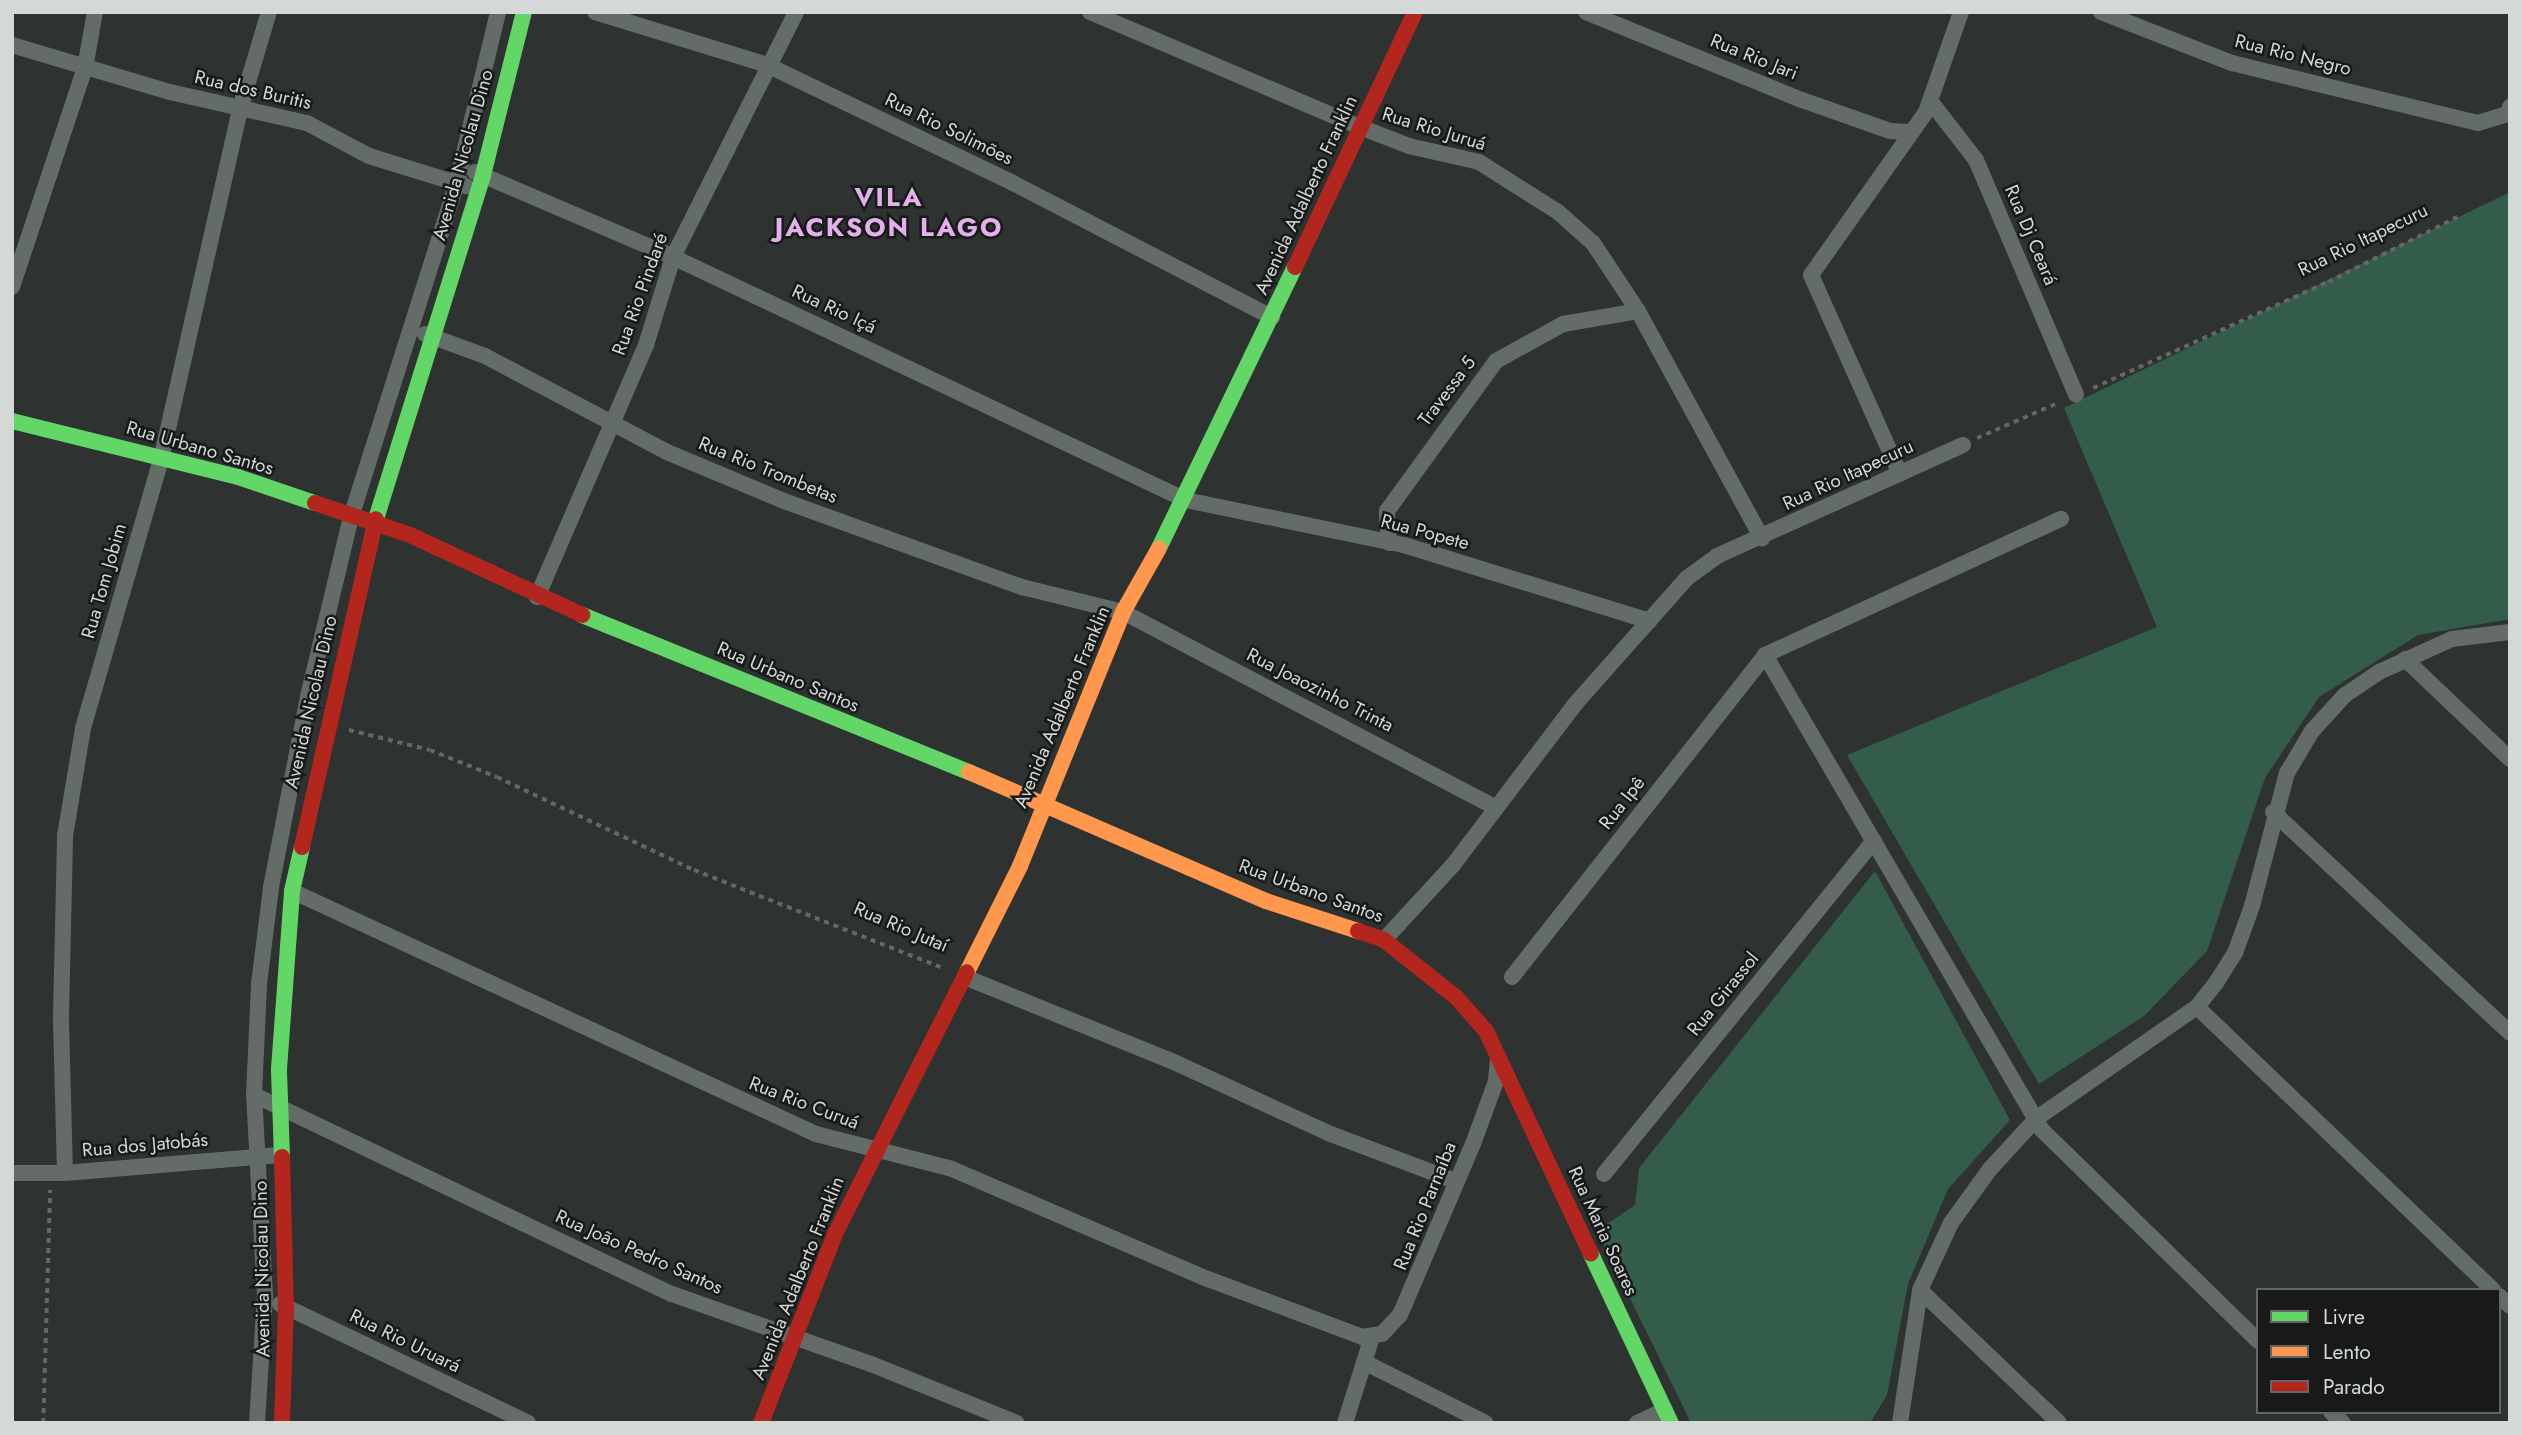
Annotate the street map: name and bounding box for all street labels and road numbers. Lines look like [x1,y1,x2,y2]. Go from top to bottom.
street label: Rua Rio Jari [1707,29,1801,85]
street label: Rua Rio Negro [2232,30,2354,80]
street label: Rua dos Buritis [192,65,314,115]
street label: Avenida Nicolau Dino [428,67,498,243]
street label: Rua Rio Solimões [881,88,1017,170]
street label: Avenida Adalberto Franklin [1250,92,1362,298]
street label: Rua Rio Juruá [1379,102,1489,156]
street label: Rua Dj Ceará [2000,182,2062,288]
street label: Rua Rio Itapecuru [2294,199,2432,281]
street label: Rua Rio Pindaré [607,230,673,358]
street label: Rua Rio Içá [788,280,880,338]
street label: Travessa 5 [1413,352,1481,430]
street label: Rua Urbano Santos [124,416,276,480]
street label: Rua Rio Trombetas [695,432,841,508]
street label: Rua Rio Itapecuru [1779,435,1917,515]
street label: Rua Popete [1378,509,1472,555]
street label: Rua Tom Jobim [77,521,131,641]
street label: Avenida Adalberto Franklin [1009,603,1115,811]
street label: Avenida Nicolau Dino [280,613,342,791]
street label: Rua Urbano Santos [714,637,862,717]
street label: Rua Joaozinho Trinta [1243,643,1397,737]
street label: Rua Ipê [1594,772,1650,834]
street label: Rua Urbano Santos [1236,854,1386,928]
street label: Rua Rio Jutaí [850,897,952,957]
street label: Rua Girassol [1682,948,1764,1040]
street label: Rua Rio Curuá [746,1072,862,1134]
street label: Rua dos Jatobás [81,1128,209,1162]
street label: Rua Rio Parnaíba [1389,1138,1461,1274]
street label: Rua Maria Soares [1563,1163,1643,1299]
street label: Avenida Adalberto Franklin [747,1173,849,1383]
street label: Avenida Nicolau Dino [249,1181,275,1357]
street label: Rua João Pedro Santos [552,1205,726,1299]
street label: Rua Rio Uruará [346,1304,464,1378]

